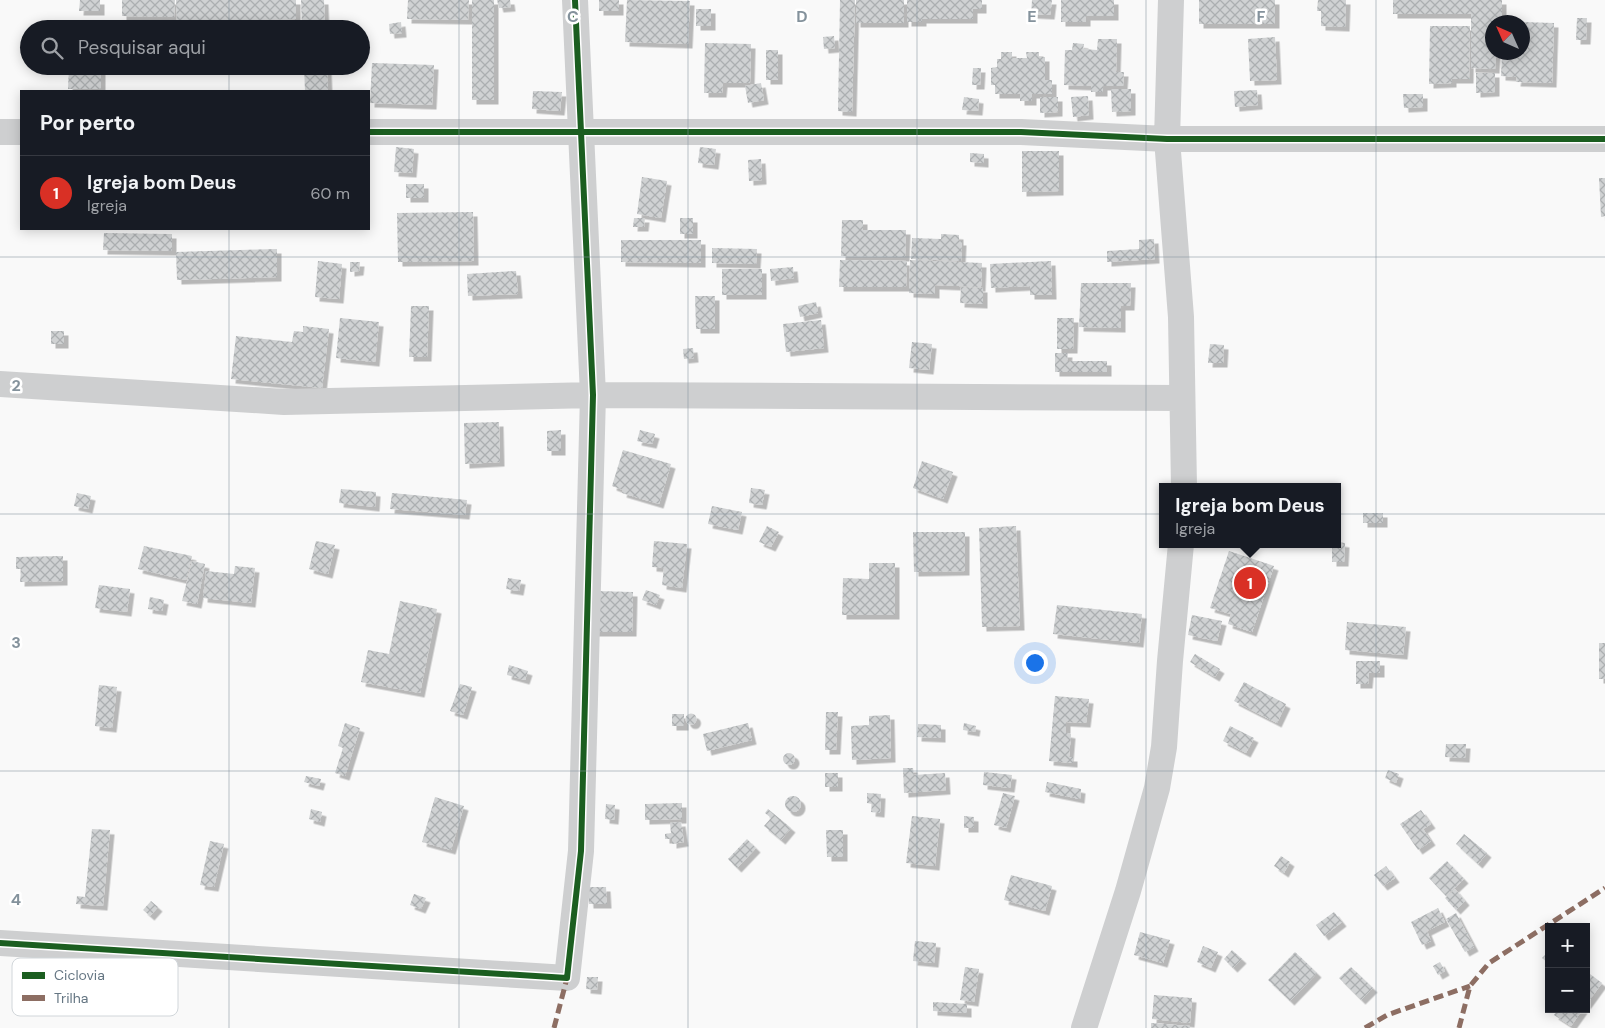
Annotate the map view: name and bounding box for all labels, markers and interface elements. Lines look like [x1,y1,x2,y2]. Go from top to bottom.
text: C [567,6,579,27]
text: D [796,6,808,27]
text: E [1027,6,1037,27]
text: F [1257,6,1266,27]
north arrow [1485,15,1530,60]
search box [20,20,370,75]
icon: search [38,34,66,62]
text: Pesquisar aqui [78,35,206,60]
text: Por perto [40,109,135,137]
text: Igreja bom Deus [87,170,236,195]
text: 1 [53,183,59,204]
text: 60 m [310,183,350,204]
text: Igreja [87,195,127,216]
text: 2 [11,375,21,396]
popup [1159,483,1341,548]
text: Igreja bom Deus [1175,493,1325,518]
text: Igreja [1175,518,1215,539]
pin: 1 [1234,564,1266,602]
text: 3 [11,632,21,653]
your location [1022,650,1048,676]
text: 4 [11,889,21,910]
map controls [1545,923,1590,1013]
button: + [1545,923,1590,968]
legend [12,958,178,1016]
text: Ciclovia [54,966,105,984]
button: − [1545,968,1590,1013]
text: Trilha [54,989,88,1007]

